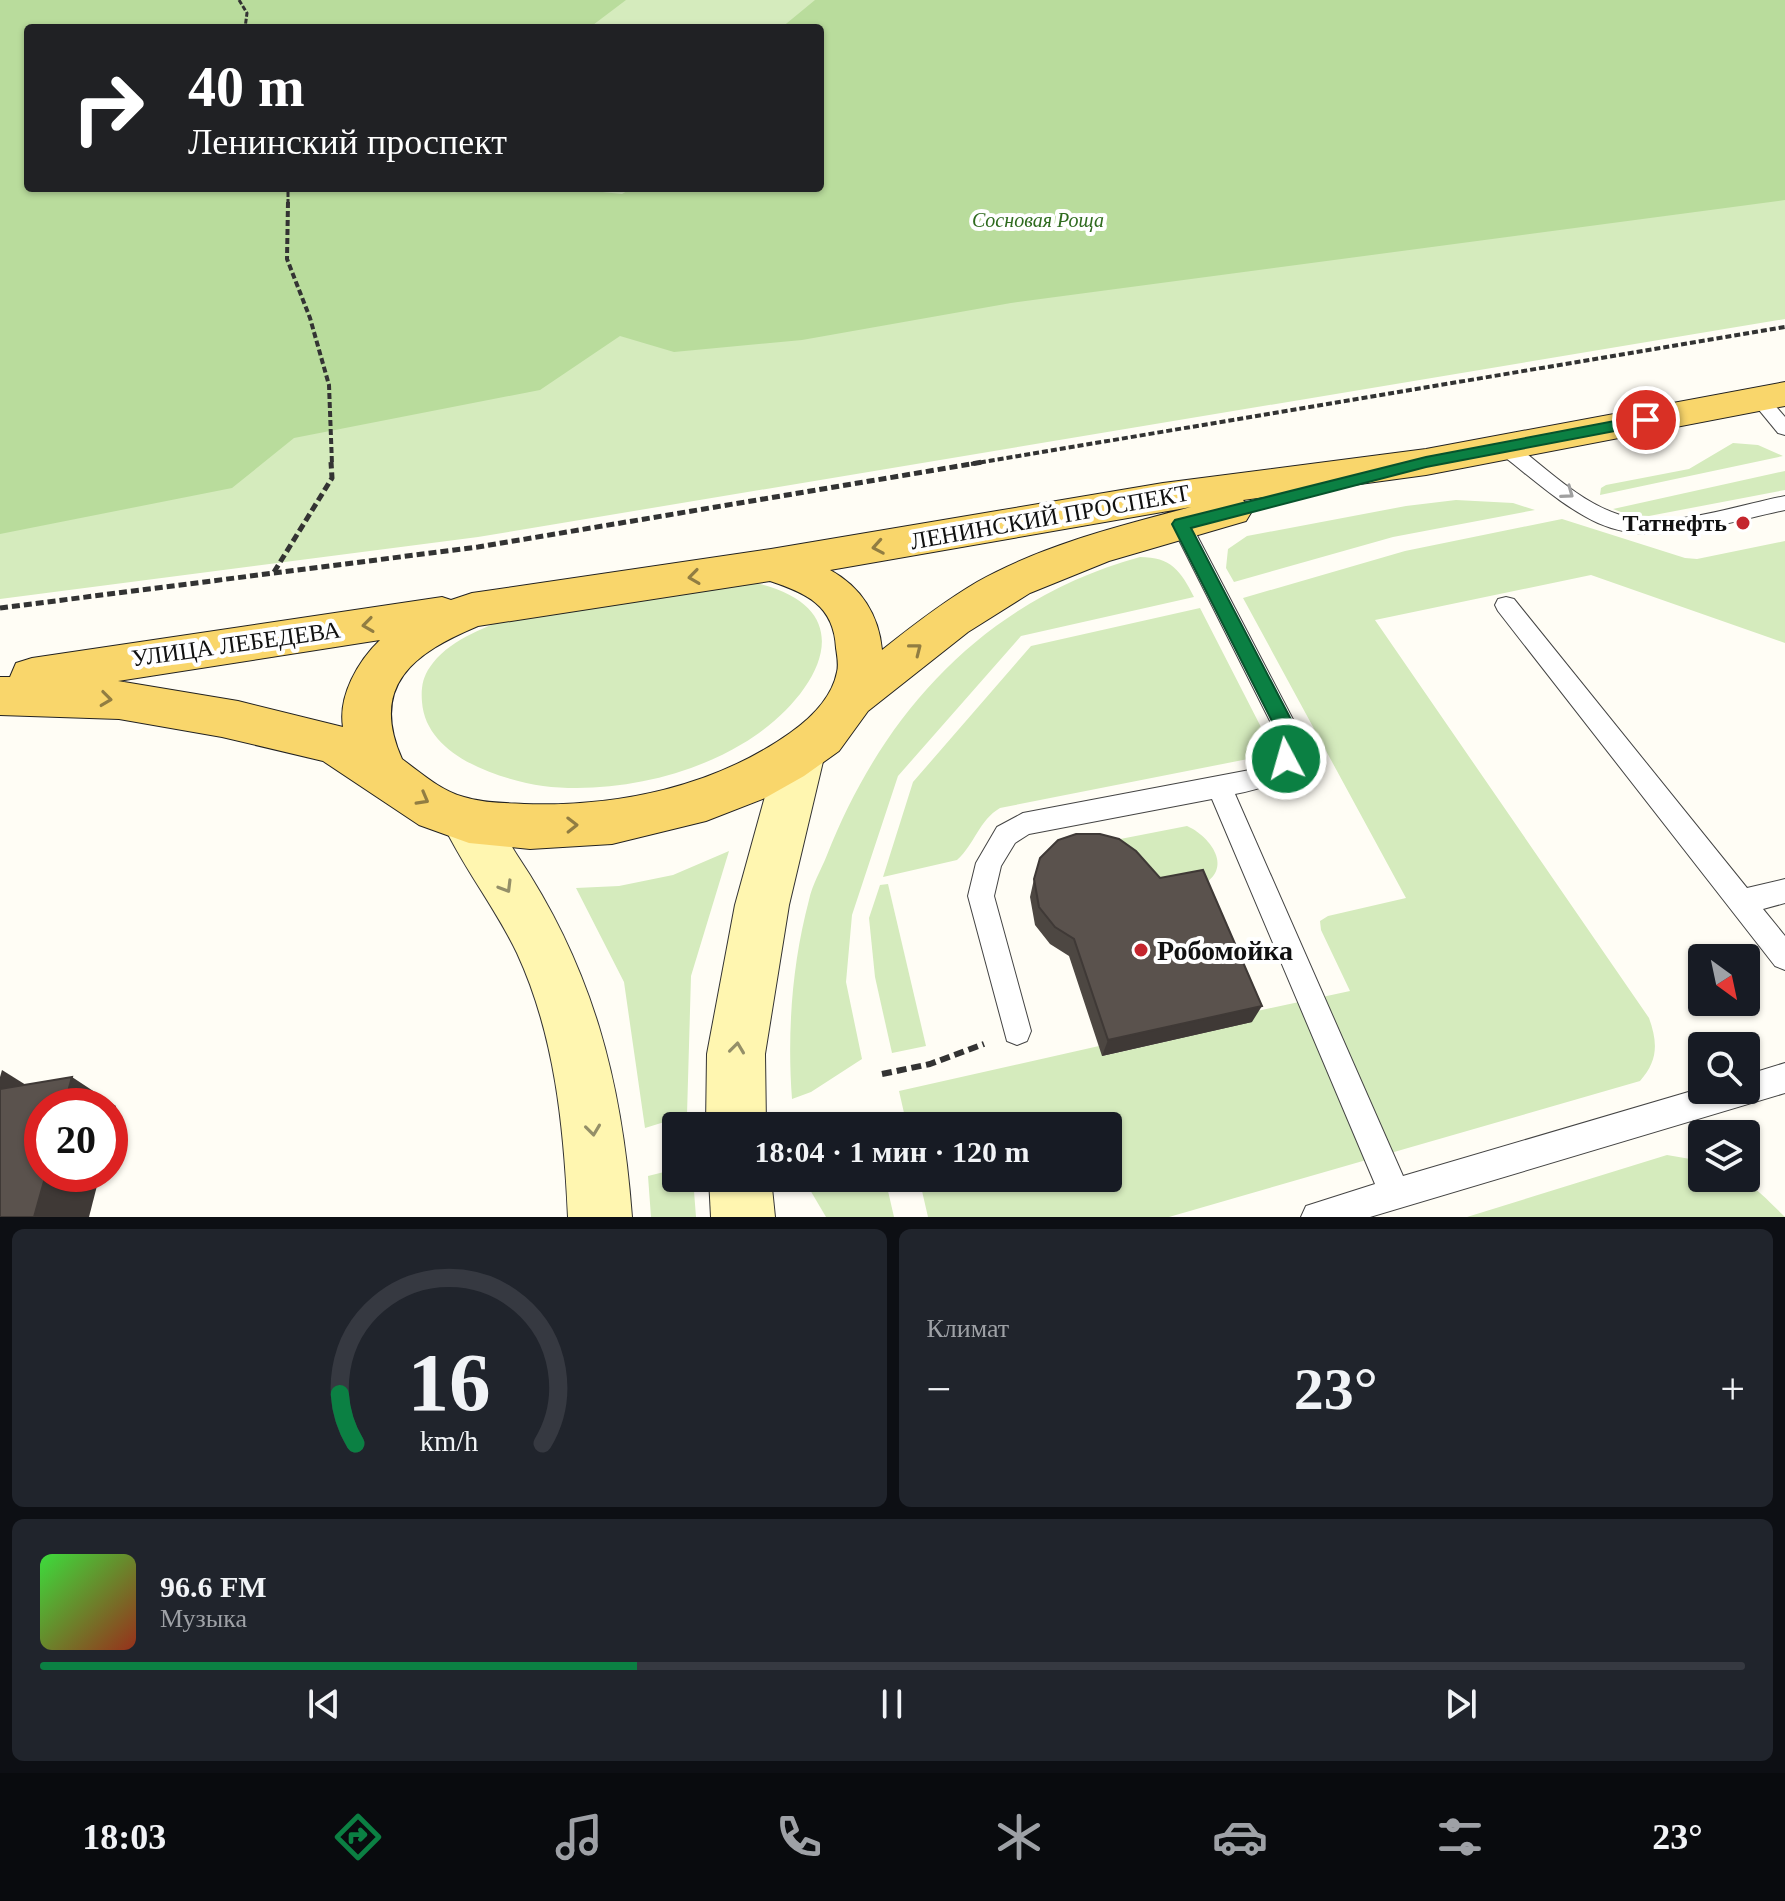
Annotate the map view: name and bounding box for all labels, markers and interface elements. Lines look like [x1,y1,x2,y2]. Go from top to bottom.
icon: right [56,56,160,160]
text: 40 m [188,56,305,118]
text: Ленинский проспект [188,122,507,162]
park label: Сосновая Роща [972,209,1104,232]
pin [1612,386,1680,454]
icon: arrive [1624,398,1668,442]
street label: ЛЕНИНСКИЙ ПРОСПЕКТ [908,480,1192,554]
one-way arrow [1560,483,1574,498]
place label: Татнефть [1623,510,1727,536]
marker: Татнефть [1734,514,1752,532]
one-way arrow [872,537,885,554]
one-way arrow [687,568,700,585]
street label: УЛИЦА ЛЕБЕДЕВА [130,616,343,672]
one-way arrow [361,616,374,633]
one-way arrow [907,644,921,659]
one-way arrow [100,691,113,708]
position arrow [1244,717,1328,801]
one-way arrow [414,789,429,805]
one-way arrow [566,816,579,833]
one-way arrow [497,878,512,893]
place label: Робомойка [1157,935,1293,966]
marker: Робомойка [1132,941,1150,959]
north arrow [1688,944,1760,1016]
map controls [1688,944,1760,1192]
button: search [1688,1032,1760,1104]
one-way arrow [729,1041,746,1054]
speed limit sign: 20 [24,1088,128,1192]
button: layers [1688,1120,1760,1192]
one-way arrow [584,1123,601,1137]
text: 18:04 · 1 мин · 120 m [755,1135,1030,1168]
text: Климат [927,1314,1009,1343]
text: 16 [408,1336,491,1428]
text: 23° [1294,1356,1378,1422]
text: − [927,1365,951,1414]
text: + [1720,1365,1745,1414]
text: km/h [420,1426,479,1457]
text: 96.6 FM [160,1570,267,1603]
text: Музыка [160,1604,247,1633]
icon: previous [302,1682,346,1726]
icon: pause [870,1682,914,1726]
icon: next [1439,1682,1483,1726]
icon: directions [330,1809,386,1865]
icon: music [551,1809,607,1865]
icon: phone [771,1809,827,1865]
icon: climate [991,1809,1047,1865]
icon: car [1212,1809,1268,1865]
icon: filters [1432,1809,1488,1865]
text: 18:03 [82,1817,166,1857]
text: 23° [1652,1817,1703,1857]

